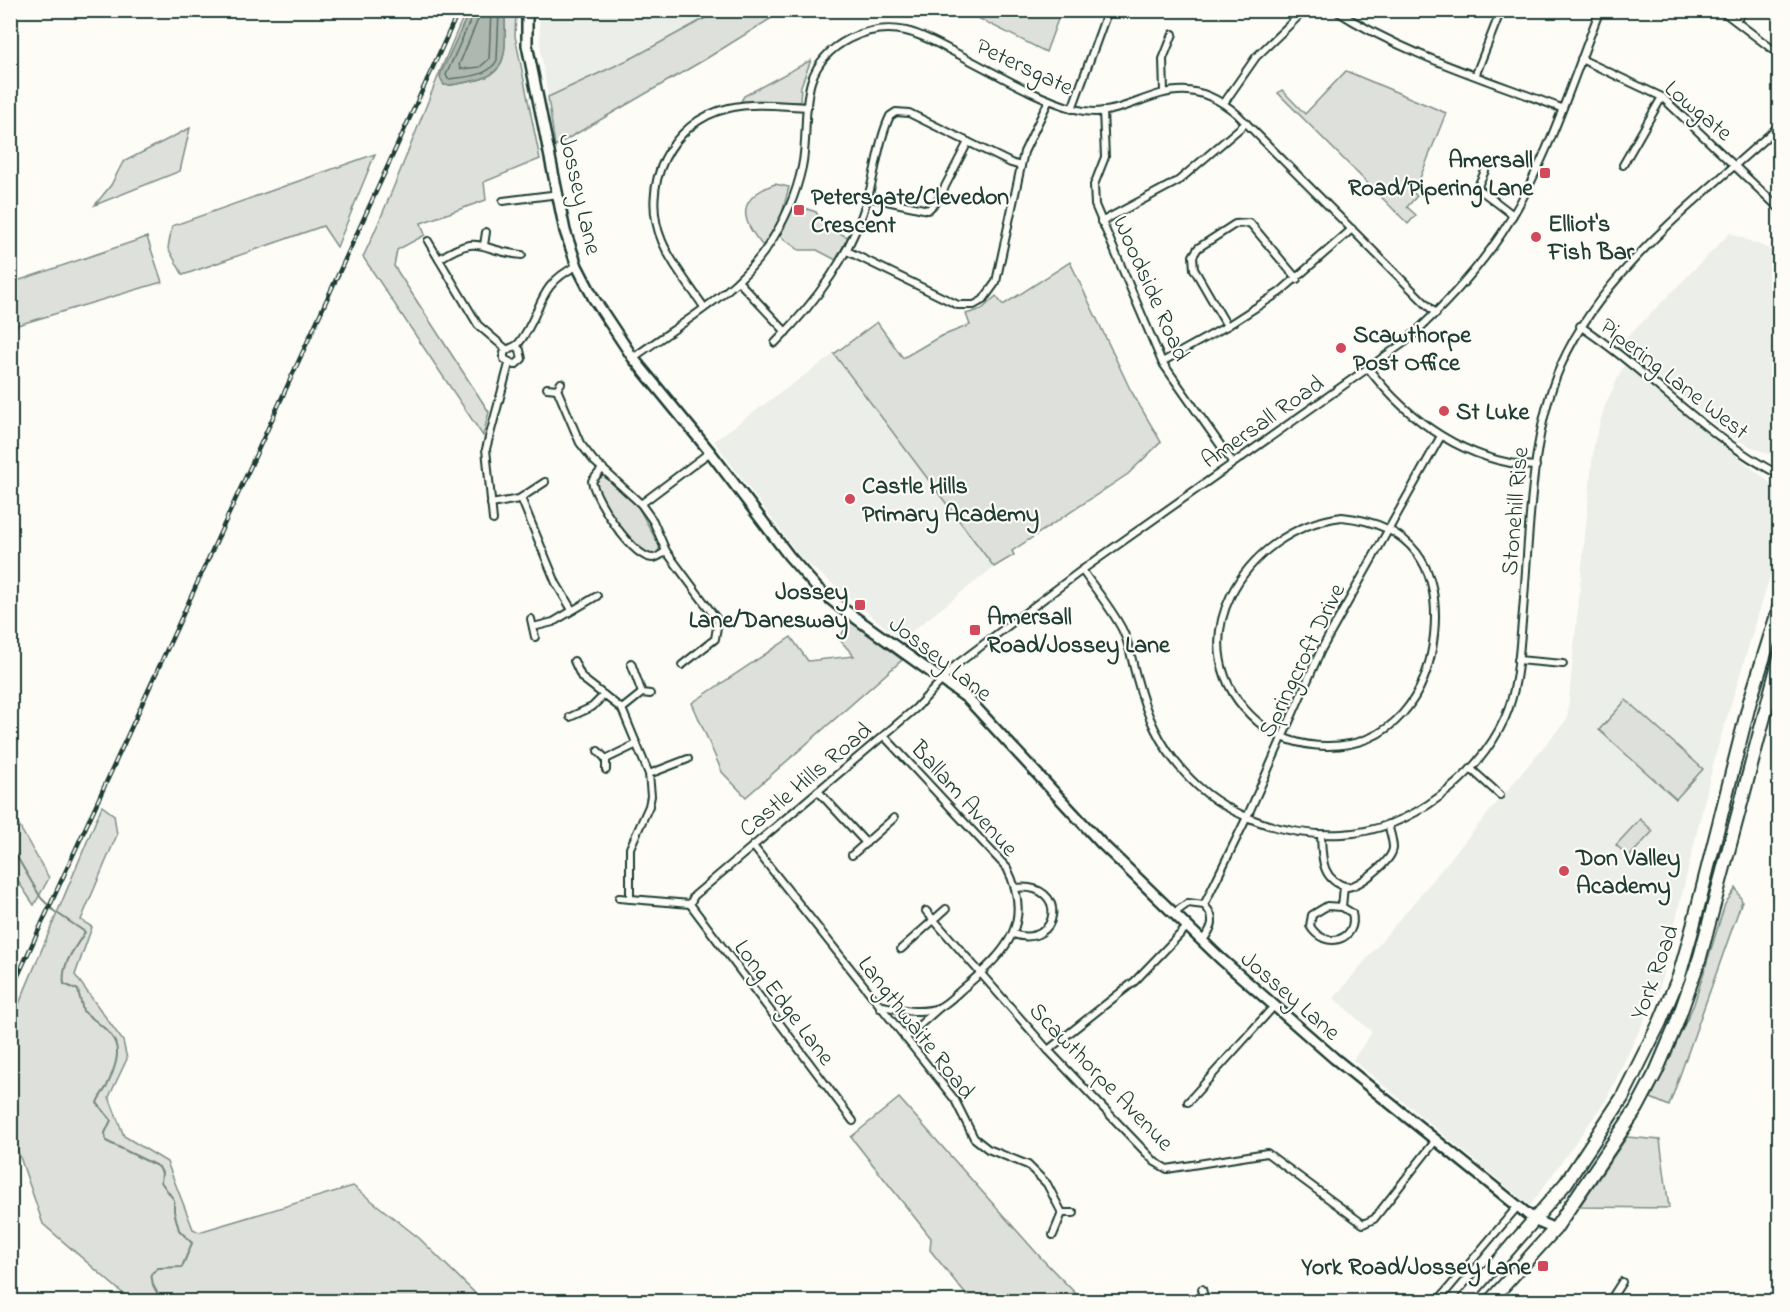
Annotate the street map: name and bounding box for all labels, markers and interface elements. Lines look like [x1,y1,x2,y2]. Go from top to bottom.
street label: Petersgate [969,30,1079,106]
street label: Lowgate [1656,73,1739,151]
street label: Jossey Lane [547,131,610,259]
place label: Amersall Road/Pipering Lane [1348,144,1534,208]
marker: Amersall Road/Pipering Lane [1538,166,1552,180]
place label: Petersgate/Clevedon Crescent [811,181,1009,244]
marker: Petersgate/Clevedon Crescent [792,203,806,217]
place label: Elliot's Fish Bar [1547,208,1635,271]
street label: Woodside Road [1102,211,1198,368]
marker: Elliot's Fish Bar [1529,230,1543,244]
street label: Pipering Lane West [1591,310,1756,449]
place label: Scawthorpe Post Office [1353,319,1472,382]
marker: Scawthorpe Post Office [1334,341,1348,355]
street label: Amersall Road [1195,367,1332,478]
place label: St Luke [1456,396,1531,431]
marker: St Luke [1437,404,1451,418]
street label: Stonehill Rise [1493,445,1540,577]
place label: Castle Hills Primary Academy [862,470,1039,534]
marker: Castle Hills Primary Academy [843,492,857,506]
place label: Jossey Lane/Danesway [689,576,848,640]
street label: Springcroft Drive [1251,578,1356,744]
marker: Jossey Lane/Danesway [853,598,867,612]
place label: Amersall Road/Jossey Lane [987,601,1171,665]
street label: Jossey Lane [880,608,999,713]
marker: Amersall Road/Jossey Lane [968,623,982,637]
street label: Castle Hills Road [733,714,881,847]
street label: Ballam Avenue [900,733,1025,866]
place label: Don Valley Academy [1575,842,1680,906]
marker: Don Valley Academy [1557,864,1571,878]
street label: York Road [1623,920,1690,1025]
street label: Long Edge Lane [724,933,842,1074]
street label: Jossey Lane [1231,943,1347,1051]
street label: Langthwaite Road [848,949,983,1108]
street label: Scawthorpe Avenue [1020,995,1181,1160]
place label: York Road/Jossey Lane [1300,1251,1532,1287]
marker: York Road/Jossey Lane [1536,1259,1550,1273]

